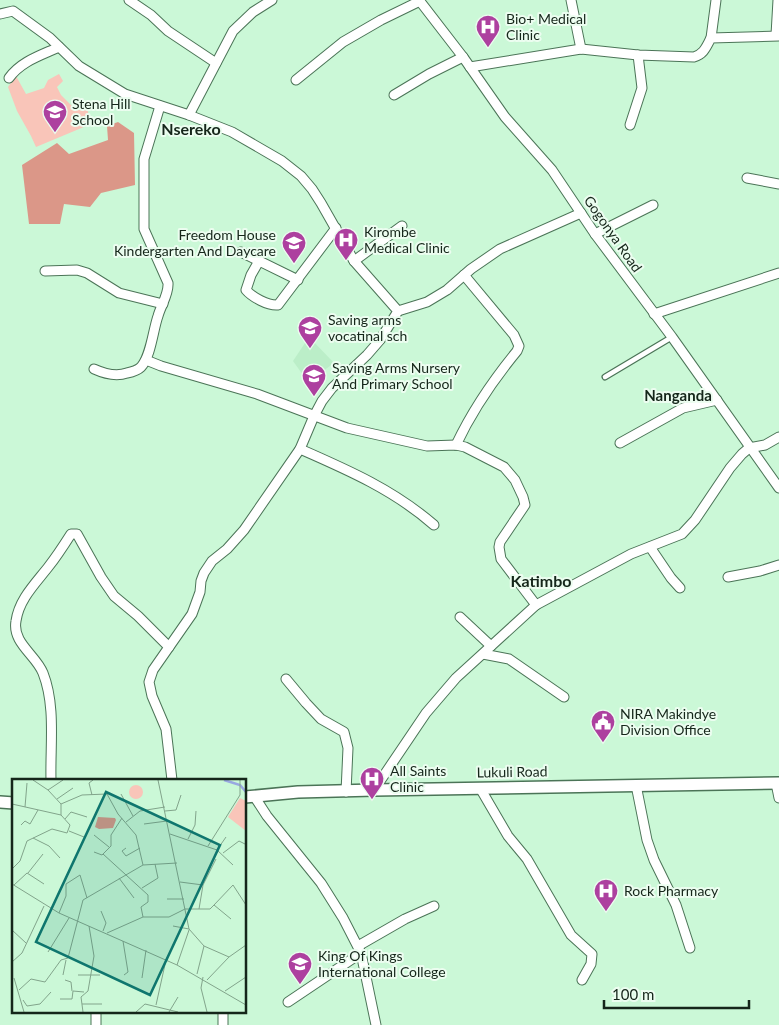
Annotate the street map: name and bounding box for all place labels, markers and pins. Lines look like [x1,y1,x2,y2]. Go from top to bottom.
place label: Bio+ Medical Clinic [506,10,586,43]
hospital icon: Bio+ Medical Clinic [475,14,501,48]
place label: Stena Hill School [72,95,131,128]
school or university icon: Stena Hill School [42,99,68,133]
place label: Kirombe Medical Clinic [364,223,450,256]
place label: Freedom House Kindergarten And Daycare [114,226,276,259]
hospital icon: Kirombe Medical Clinic [333,227,359,261]
school or university icon: Freedom House Kindergarten And Daycare [281,230,307,264]
place label: Saving arms vocatinal sch [328,311,407,344]
school or university icon: Saving arms vocatinal sch [297,315,323,349]
place label: Saving Arms Nursery And Primary School [332,359,461,392]
school or university icon: Saving Arms Nursery And Primary School [301,363,327,397]
place label: NIRA Makindye Division Office [620,705,716,738]
public building icon: NIRA Makindye Division Office [590,709,616,743]
place label: All Saints Clinic [390,762,446,795]
hospital icon: All Saints Clinic [359,766,385,800]
hospital icon: Rock Pharmacy [593,878,619,912]
place label: Rock Pharmacy [624,882,719,899]
place label: King Of Kings International College [318,947,446,980]
school or university icon: King Of Kings International College [287,951,313,985]

